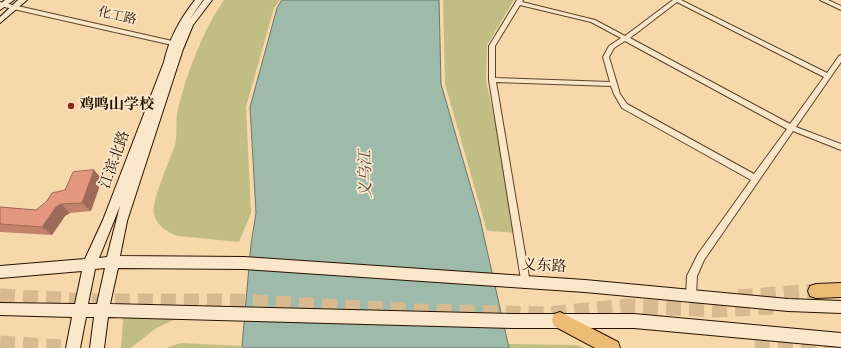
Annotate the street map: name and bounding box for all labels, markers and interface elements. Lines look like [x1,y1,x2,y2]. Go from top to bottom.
street label: 化工路 [96,5,138,29]
place label: 鸡鸣山学校 [79,97,154,115]
marker: 鸡鸣山学校 [66,101,76,111]
street label: 江滨北路 [97,129,135,191]
water label: 义乌江 [357,150,377,198]
street label: 义东路 [521,257,567,277]

